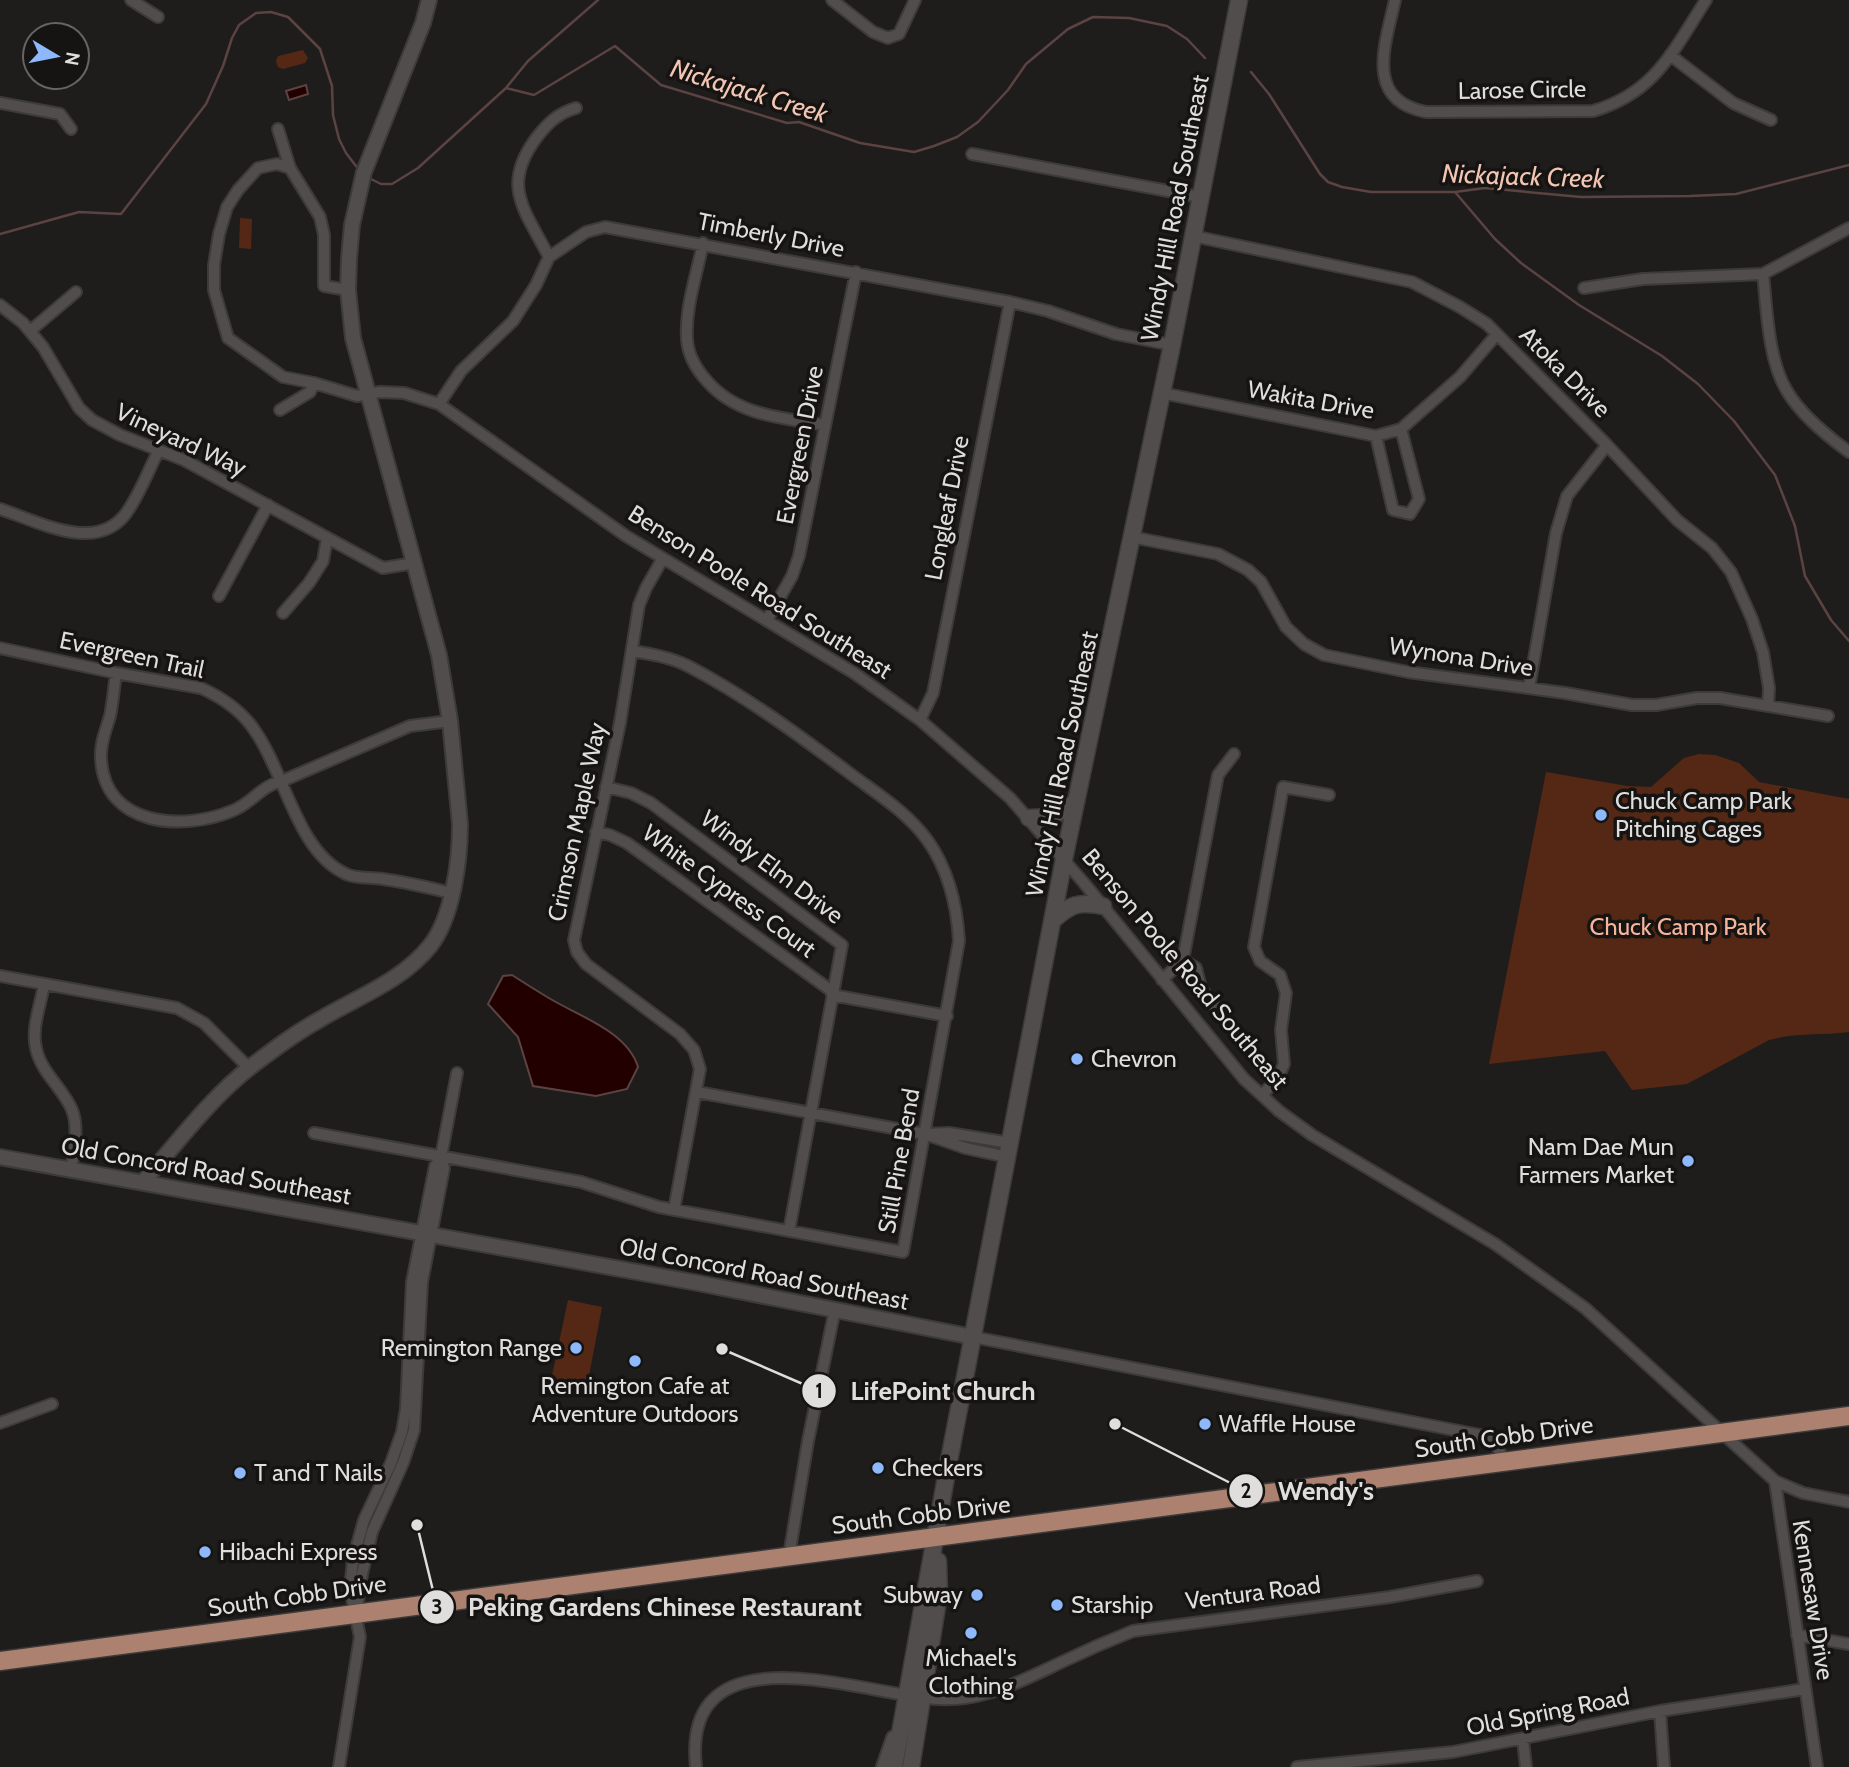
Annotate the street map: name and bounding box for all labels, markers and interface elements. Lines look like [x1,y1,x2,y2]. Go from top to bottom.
north arrow [21,21,91,91]
text: N [60,50,85,67]
water label: Nickajack Creek [667,52,832,130]
street label: Windy Hill Road Southeast [1134,72,1215,344]
street label: Larose Circle [1458,74,1586,105]
water label: Nickajack Creek [1441,157,1606,195]
street label: Timberly Drive [695,206,847,263]
street label: Atoka Drive [1514,320,1617,423]
street label: Evergreen Drive [770,363,829,527]
street label: Wakita Drive [1246,374,1377,425]
street label: Vineyard Way [111,397,251,482]
street label: Longleaf Drive [918,433,975,583]
street label: Benson Poole Road Southeast [623,498,897,685]
street label: Evergreen Trail [57,625,207,684]
street label: Windy Hill Road Southeast [1019,629,1104,899]
street label: Wynona Drive [1387,631,1535,682]
street label: Crimson Maple Way [541,720,612,924]
place label: Chuck Camp Park Pitching Cages [1615,786,1792,843]
street label: Windy Elm Drive [695,804,849,930]
marker: Chuck Camp Park Pitching Cages [1593,807,1609,823]
street label: White Cypress Court [637,818,822,963]
street label: Benson Poole Road Southeast [1076,842,1295,1095]
park label: Chuck Camp Park [1590,912,1767,941]
place label: Chevron [1091,1044,1177,1073]
marker: Chevron [1069,1051,1085,1067]
street label: Still Pine Bend [871,1086,926,1236]
street label: Old Concord Road Southeast [59,1131,353,1210]
place label: Nam Dae Mun Farmers Market [1518,1132,1674,1189]
marker: Nam Dae Mun Farmers Market [1680,1153,1696,1169]
street label: Old Concord Road Southeast [617,1231,911,1316]
place label: Remington Range [381,1333,562,1362]
marker: Remington Range [568,1340,584,1356]
marker: Remington Cafe at Adventure Outdoors [627,1353,643,1369]
callout: LifePoint Church [802,1367,1050,1414]
place label: Remington Cafe at Adventure Outdoors [532,1371,738,1428]
text: LifePoint Church [850,1375,1036,1407]
text: 1 [815,1378,823,1403]
place label: Waffle House [1219,1409,1356,1438]
street label: South Cobb Drive [1413,1410,1595,1463]
marker: Waffle House [1197,1416,1213,1432]
place label: Checkers [892,1453,983,1482]
place label: T and T Nails [254,1458,383,1487]
marker: Checkers [870,1460,886,1476]
marker: T and T Nails [232,1465,248,1481]
callout: Wendy's [1229,1467,1388,1514]
text: Wendy's [1278,1475,1374,1507]
text: 2 [1240,1478,1252,1503]
street label: South Cobb Drive [830,1489,1012,1540]
street label: Kennesaw Drive [1787,1518,1840,1682]
place label: Hibachi Express [219,1537,378,1566]
marker: Hibachi Express [197,1544,213,1560]
street label: South Cobb Drive [206,1569,388,1622]
street label: Ventura Road [1184,1570,1322,1615]
place label: Subway [883,1580,963,1609]
callout: Peking Gardens Chinese Restaurant [419,1583,876,1630]
marker: Subway [969,1587,985,1603]
place label: Starship [1071,1590,1153,1619]
text: Peking Gardens Chinese Restaurant [468,1591,862,1623]
text: 3 [431,1594,443,1619]
marker: Starship [1049,1597,1065,1613]
marker: Michael's Clothing [963,1625,979,1641]
place label: Michael's Clothing [925,1643,1017,1700]
street label: Old Spring Road [1464,1682,1632,1742]

